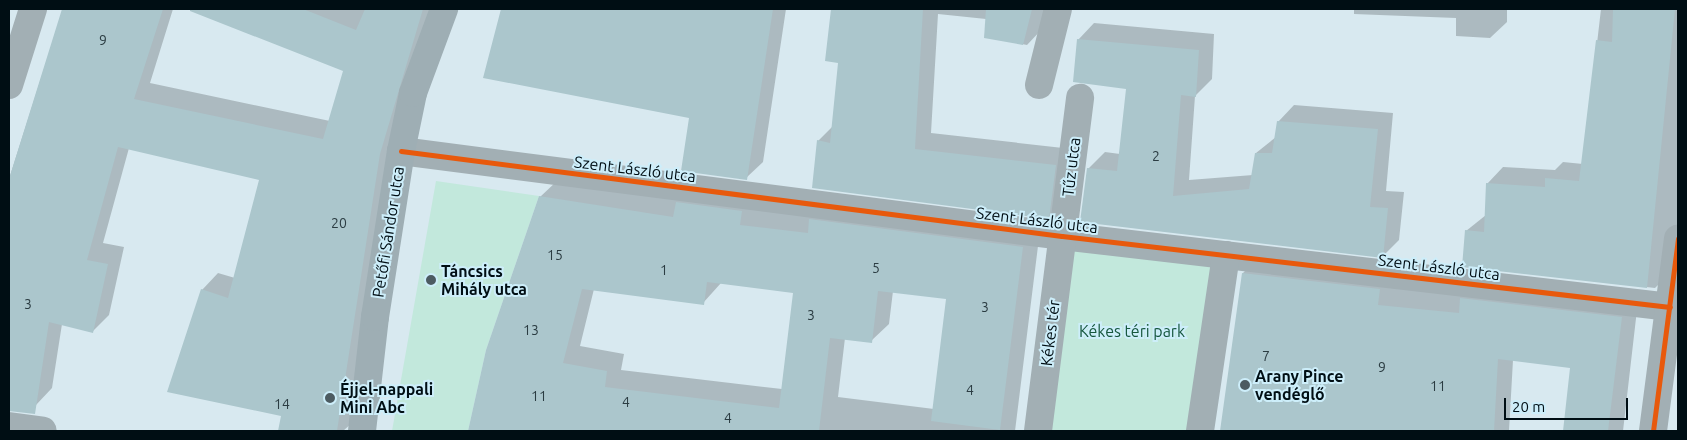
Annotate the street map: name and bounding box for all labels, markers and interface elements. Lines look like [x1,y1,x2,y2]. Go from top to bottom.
house number: 9 [99,32,107,48]
street label: Tűz utca [1058,136,1084,198]
house number: 2 [1152,148,1160,164]
street label: Szent László utca [573,152,697,186]
street label: Petőfi Sándor utca [368,165,408,299]
street label: Szent László utca [975,203,1099,237]
house number: 20 [331,215,347,231]
house number: 15 [547,247,563,263]
street label: Szent László utca [1377,250,1501,284]
house number: 5 [872,260,880,276]
place label: Táncsics Mihály utca [441,261,527,299]
house number: 1 [660,262,668,278]
marker: Táncsics Mihály utca [425,274,437,286]
house number: 3 [24,296,32,312]
house number: 3 [981,299,989,315]
street label: Kékes tér [1036,299,1064,367]
house number: 3 [807,307,815,323]
park label: Kékes téri park [1079,321,1185,341]
house number: 13 [523,322,539,338]
house number: 7 [1262,348,1270,364]
house number: 9 [1378,359,1386,375]
place label: Arany Pince vendéglő [1255,366,1344,404]
house number: 11 [1430,378,1446,394]
place label: Éjjel-nappali Mini Abc [340,379,433,417]
marker: Arany Pince vendéglő [1239,379,1251,391]
house number: 4 [966,382,974,398]
house number: 11 [531,388,547,404]
scale bar [1507,388,1631,420]
marker: Éjjel-nappali Mini Abc [324,392,336,404]
house number: 4 [622,394,630,410]
house number: 14 [274,396,290,412]
text: 20 m [1512,398,1545,415]
house number: 4 [724,410,732,426]

